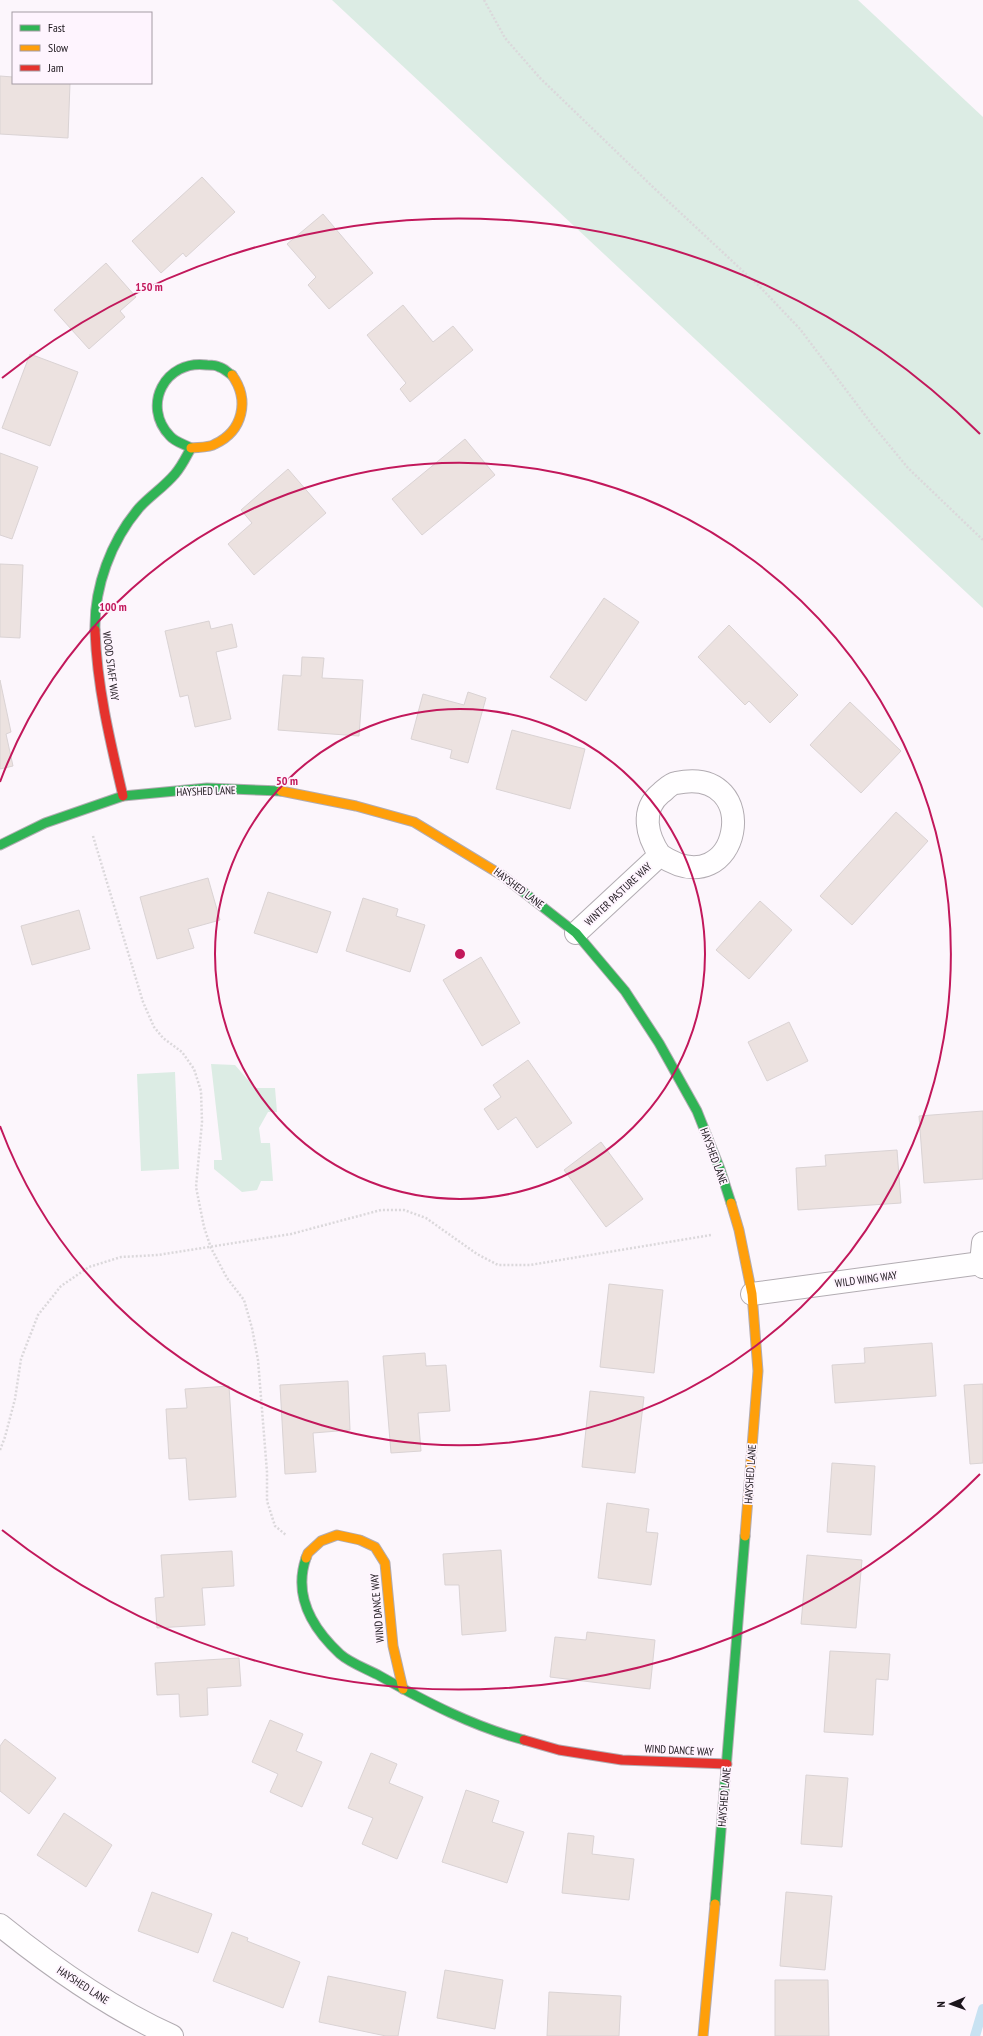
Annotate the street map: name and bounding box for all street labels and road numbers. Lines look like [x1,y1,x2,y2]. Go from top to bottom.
street label: WOOD STAFF WAY [100,631,122,701]
street label: HAYSHED LANE [176,783,236,799]
street label: WINTER PASTURE WAY [581,859,655,929]
street label: HAYSHED LANE [491,865,547,912]
street label: HAYSHED LANE [697,1126,731,1187]
street label: WILD WING WAY [834,1268,898,1290]
street label: HAYSHED LANE [741,1444,759,1504]
street label: WIND DANCE WAY [367,1573,387,1643]
street label: WIND DANCE WAY [644,1741,714,1759]
street label: HAYSHED LANE [714,1767,734,1827]
street label: HAYSHED LANE [54,1963,112,2007]

